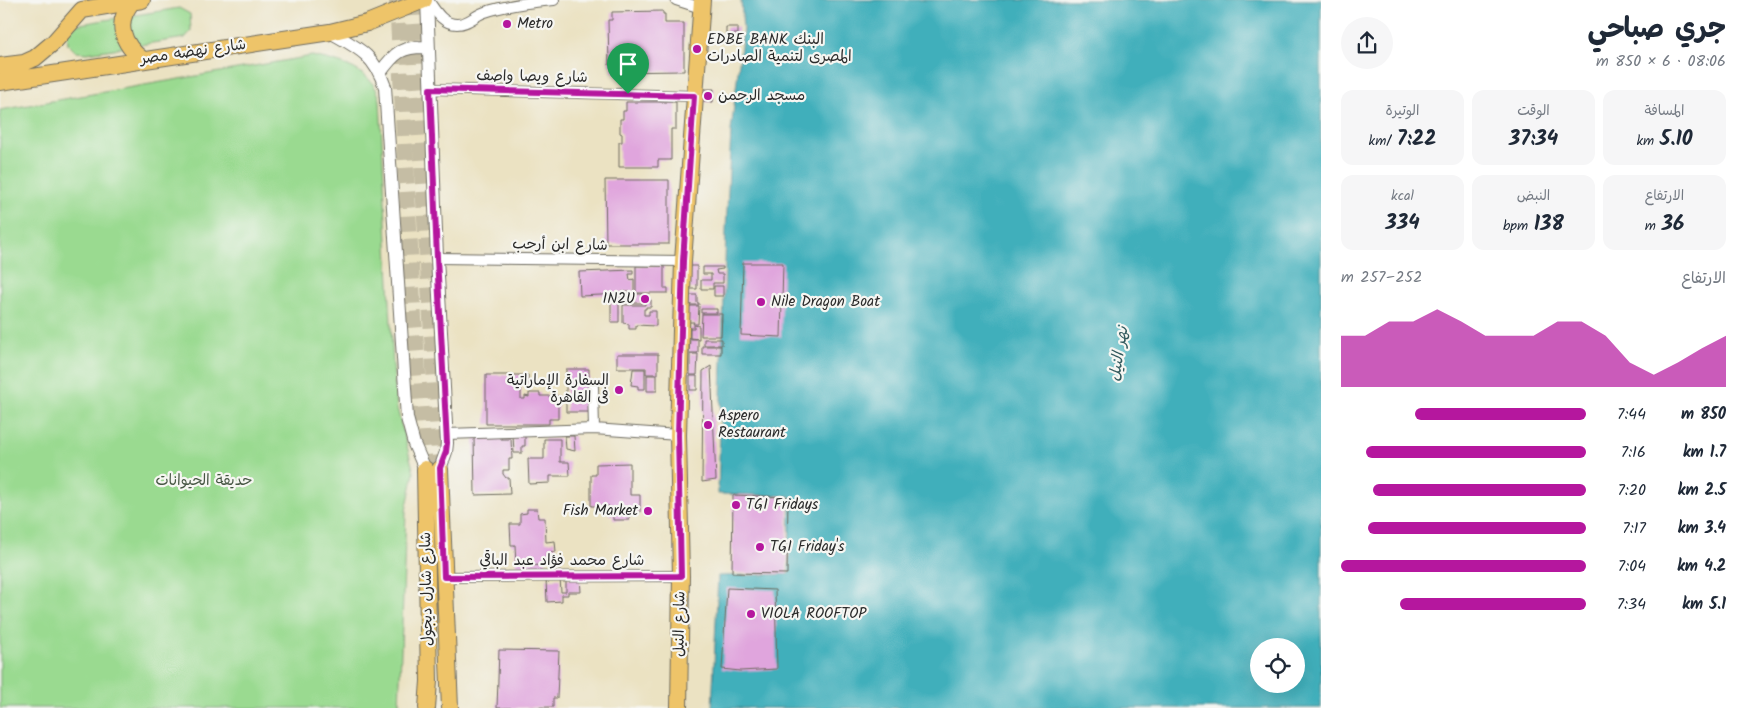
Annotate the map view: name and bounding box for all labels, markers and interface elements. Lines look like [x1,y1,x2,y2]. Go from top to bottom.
text: جري صباحي [1587,7,1726,52]
place label: Metro [517,12,553,36]
button: share [1341,17,1393,69]
marker: Metro [501,18,513,30]
place label: EDBE BANK البنك المصرى لتنمية الصادرات [707,28,852,69]
street label: شارع نهضه مصر [136,33,248,72]
pin [607,43,649,94]
marker: EDBE BANK البنك المصرى لتنمية الصادرات [691,43,703,55]
text: 08:06 · 6 × 850 m [1596,49,1726,74]
icon: arrive [614,50,642,78]
street label: شارع ويصا واصف [476,64,588,90]
place label: مسجد الرحمن [718,84,805,108]
marker: مسجد الرحمن [702,90,714,102]
text: الوتيرة [1386,100,1419,122]
text: الوقت [1517,100,1550,122]
text: المسافة [1645,100,1684,122]
text: 7:22 [1397,123,1436,156]
text: 37:34 [1509,123,1558,156]
text: 5.10 [1660,123,1693,156]
text: /km [1369,130,1397,152]
text: km [1636,130,1660,152]
text: kcal [1391,185,1414,207]
text: النبض [1517,185,1550,207]
text: الارتفاع [1645,185,1684,207]
text: 334 [1385,207,1420,240]
text: 138 [1534,208,1564,241]
text: 36 [1661,208,1684,241]
text: bpm [1503,215,1534,237]
text: m [1645,215,1661,237]
street label: شارع ابن أرحب [512,232,608,258]
text: 252–257 m [1341,265,1422,290]
text: الارتفاع [1681,266,1726,291]
place label: IN2U [603,287,635,311]
place label: Nile Dragon Boat [771,290,880,314]
marker: IN2U [639,293,651,305]
marker: Nile Dragon Boat [755,296,767,308]
water label: نهر النيل [1102,322,1136,383]
place label: السفارة الإماراتية فى القاهرة [507,369,609,410]
marker: السفارة الإماراتية فى القاهرة [613,384,625,396]
text: 7:44 [1617,402,1646,427]
text: 850 m [1681,402,1726,427]
place label: Aspero Restaurant [718,404,786,445]
marker: Aspero Restaurant [702,419,714,431]
text: 7:16 [1621,440,1646,465]
text: 1.7 km [1683,440,1726,465]
park label: حديقة الحيوانات [155,469,253,493]
text: 7:20 [1617,478,1646,503]
text: 2.5 km [1678,478,1726,503]
place label: TGI Fridays [746,493,819,517]
place label: Fish Market [563,499,638,523]
marker: TGI Fridays [730,499,742,511]
marker: Fish Market [642,505,654,517]
text: 7:17 [1622,516,1646,541]
text: 3.4 km [1678,516,1726,541]
street label: شارع شارل ديجول [414,532,440,646]
place label: TGI Friday's [770,535,845,559]
marker: TGI Friday's [754,541,766,553]
street label: شارع محمد فؤاد عبد الباقي [480,549,644,573]
text: 7:04 [1618,554,1646,579]
text: 4.2 km [1677,554,1726,579]
street label: شارع النيل [667,591,693,657]
text: 7:34 [1617,592,1646,617]
text: 5.1 km [1682,592,1726,617]
place label: VIOLA ROOFTOP [761,602,867,626]
marker: VIOLA ROOFTOP [745,608,757,620]
map controls [1250,638,1305,693]
button: locate [1250,638,1305,693]

